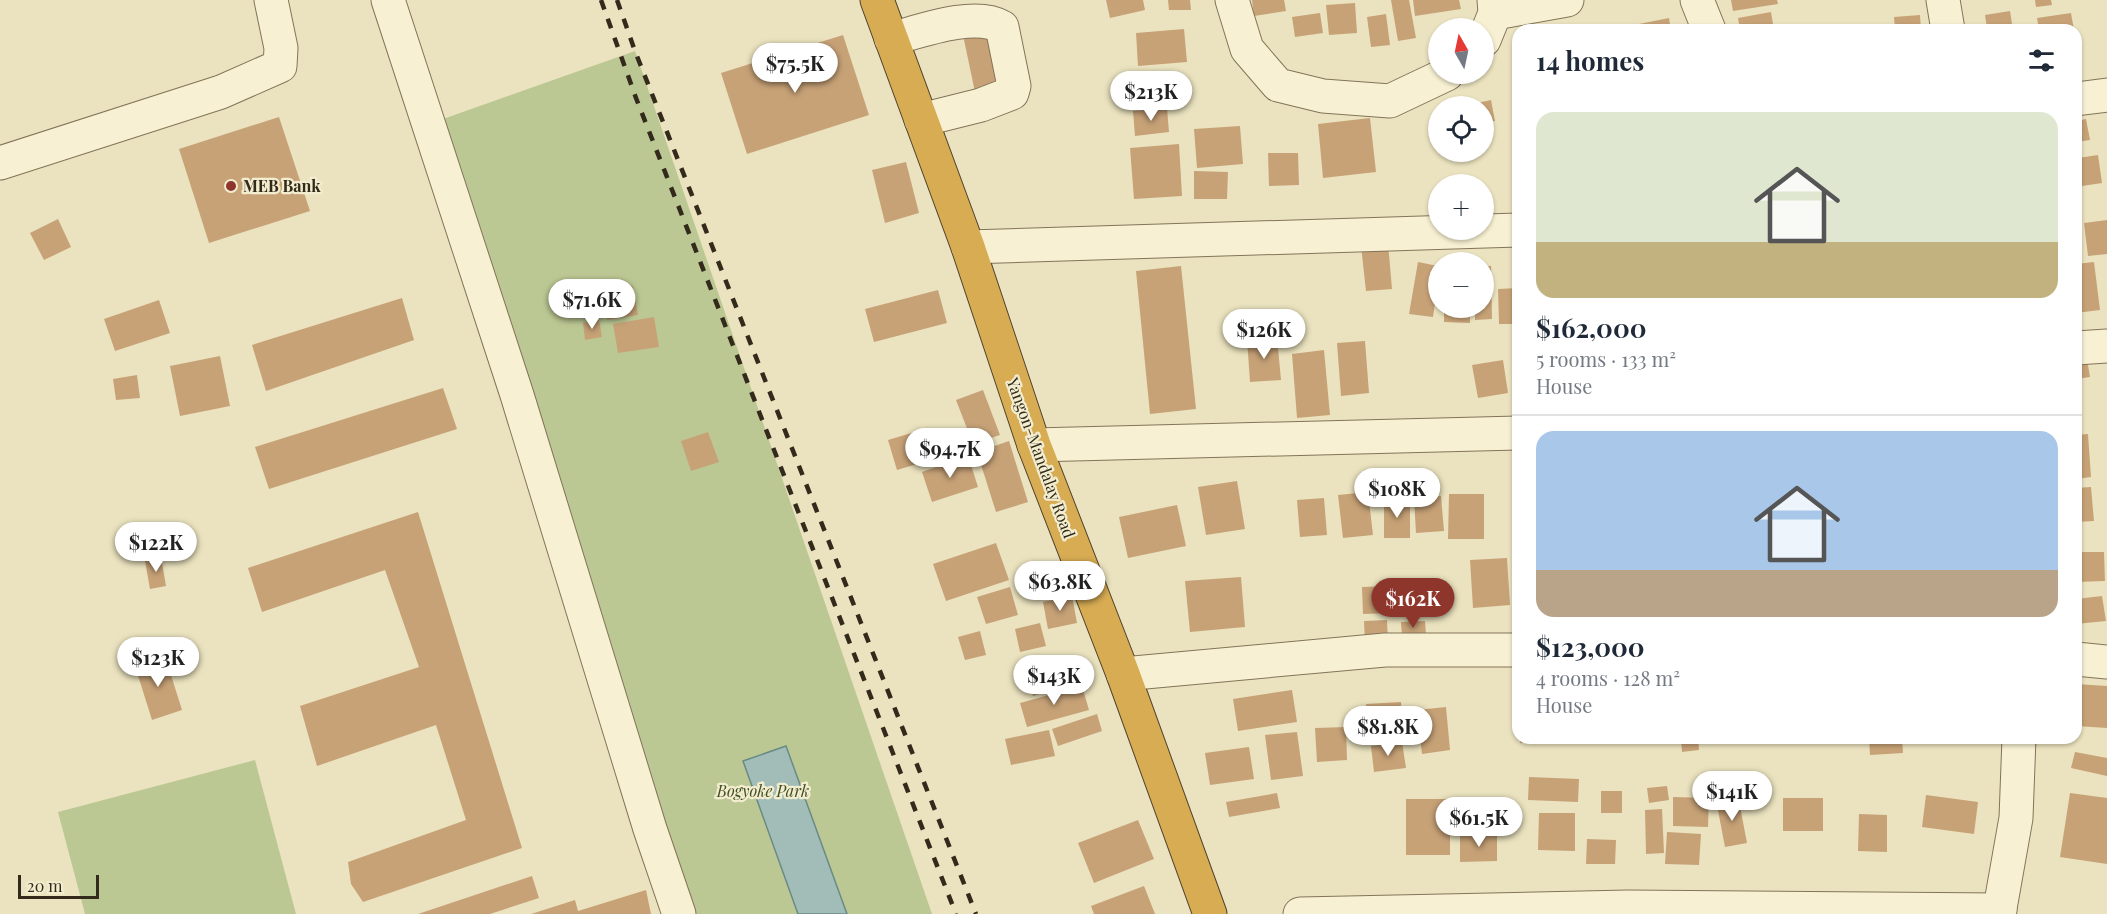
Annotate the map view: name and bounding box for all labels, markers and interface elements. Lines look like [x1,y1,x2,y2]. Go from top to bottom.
north arrow [1428,18,1494,84]
map controls [1428,18,1494,318]
pin: $75.5K [746,43,844,94]
text: 14 homes [1536,43,1644,78]
icon: filters [2025,44,2058,77]
text: $75.5K [766,49,824,76]
pin: $213K [1109,71,1193,122]
text: $213K [1124,77,1178,104]
button: locate [1428,96,1494,162]
icon: home [1743,151,1851,259]
button: + [1428,174,1494,240]
place label: MEB Bank [243,175,321,196]
marker: MEB Bank [224,179,238,193]
button: − [1428,252,1494,318]
pin: $71.6K [543,279,641,330]
text: $71.6K [562,285,622,312]
pin: $126K [1222,309,1306,360]
text: $162,000 [1536,310,1646,345]
text: $126K [1236,315,1292,342]
text: 5 rooms · 133 m² [1536,345,1676,372]
text: House [1536,372,1592,399]
street label: Yangon-Mandalay Road [1002,374,1080,541]
pin: $94.7K [901,428,999,479]
text: $94.7K [919,434,981,461]
pin: $108K [1355,468,1439,519]
icon: home [1743,470,1851,578]
text: $108K [1368,474,1426,501]
pin: $122K [114,522,198,573]
text: $122K [129,528,183,555]
pin: $63.8K [1011,561,1109,612]
text: $63.8K [1028,567,1092,594]
pin: $162K [1371,578,1455,629]
text: $162K [1385,584,1441,611]
text: $123,000 [1536,629,1645,664]
pin: $123K [116,637,200,688]
text: $123K [131,643,185,670]
pin: $143K [1012,655,1096,706]
text: $143K [1027,661,1081,688]
text: 4 rooms · 128 m² [1536,664,1680,691]
text: House [1536,691,1592,718]
pin: $81.8K [1339,706,1437,757]
text: $81.8K [1357,712,1419,739]
pin: $141K [1690,771,1774,822]
text: $141K [1706,777,1758,804]
park label: Bogyoke Park [716,780,809,801]
pin: $61.5K [1430,797,1528,848]
text: $61.5K [1450,803,1508,830]
scale bar [18,872,99,900]
text: 20 m [27,875,62,896]

